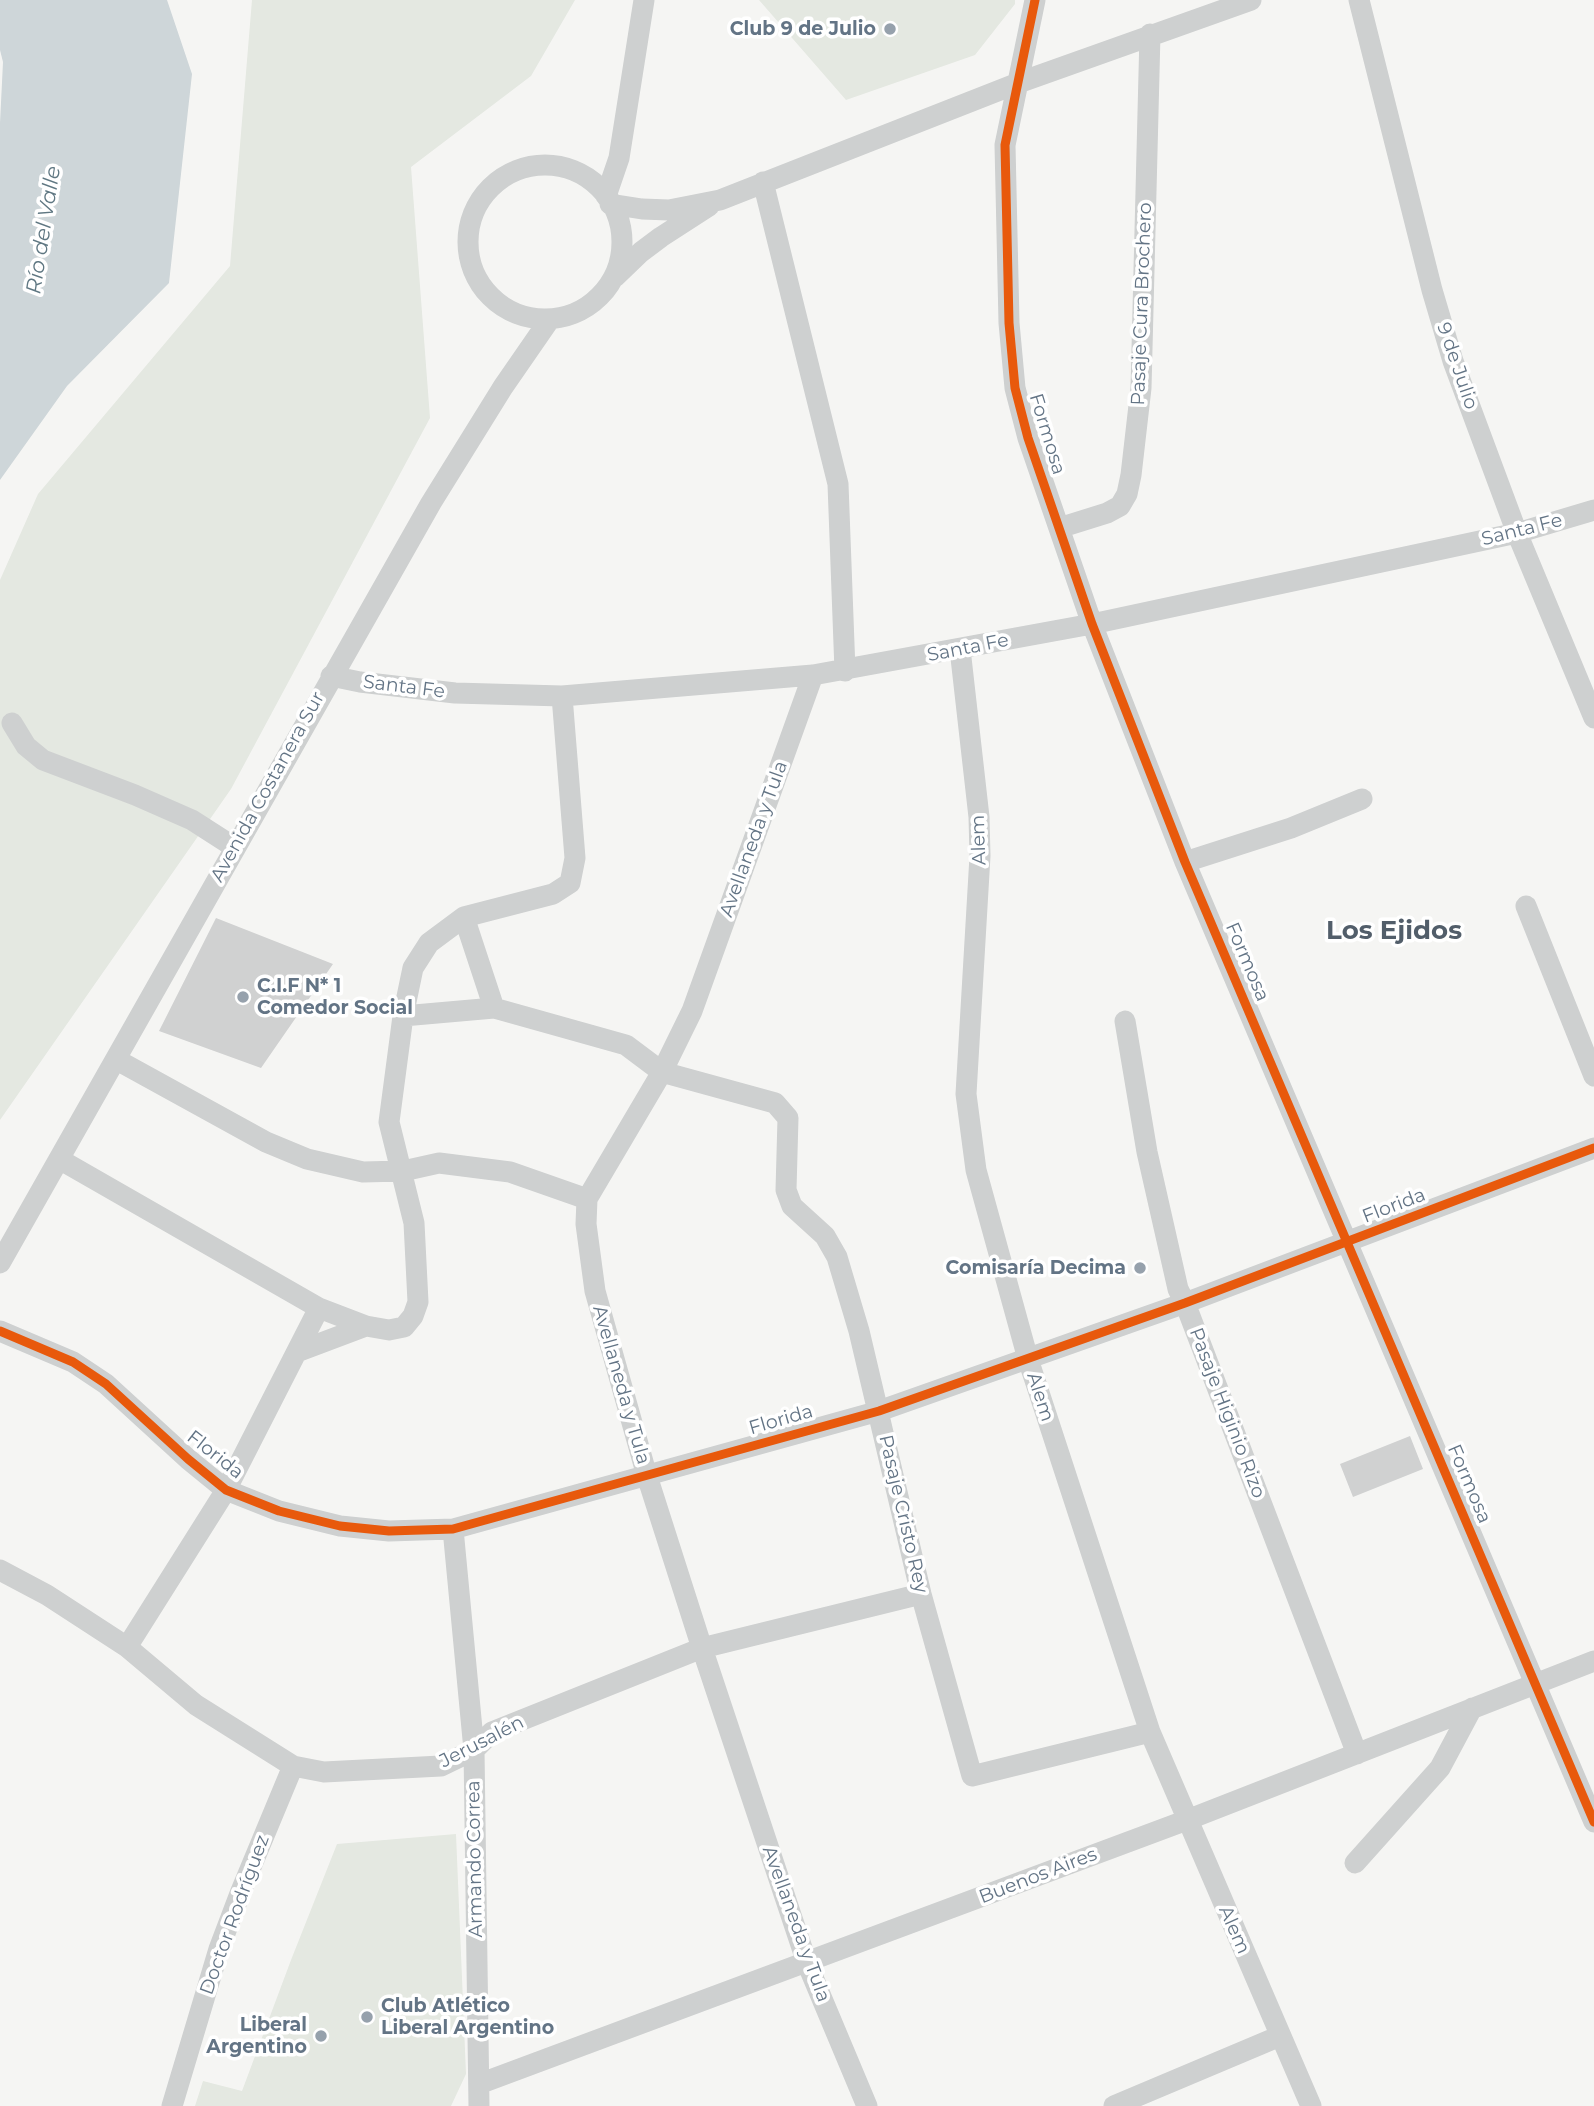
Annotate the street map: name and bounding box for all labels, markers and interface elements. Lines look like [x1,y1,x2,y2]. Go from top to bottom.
place label: Club 9 de Julio [730,18,876,40]
marker: Club 9 de Julio [882,21,898,37]
water label: Río del Valle [21,164,67,296]
street label: Pasaje Cura Brochero [1127,202,1157,406]
street label: 9 de Julio [1432,320,1482,412]
street label: Formosa [1024,391,1070,477]
street label: Santa Fe [1479,509,1565,551]
street label: Santa Fe [925,629,1011,667]
street label: Santa Fe [362,671,446,703]
street label: Avenida Costanera Sur [206,688,330,886]
street label: Avellaneda y Tula [715,758,793,920]
street label: Alem [967,814,991,866]
district label: Los Ejidos [1326,915,1462,947]
street label: Formosa [1220,919,1274,1005]
place label: C.I.F N* 1 Comedor Social [257,975,413,1019]
marker: C.I.F N* 1 Comedor Social [235,989,251,1005]
street label: Florida [1359,1184,1429,1228]
place label: Comisaría Decima [946,1257,1126,1279]
marker: Comisaría Decima [1132,1260,1148,1276]
street label: Avellaneda y Tula [587,1303,655,1467]
street label: Pasaje Higinio Rizo [1184,1325,1270,1501]
street label: Alem [1021,1370,1059,1424]
street label: Florida [746,1400,816,1440]
street label: Florida [182,1426,248,1484]
street label: Pasaje Cristo Rey [874,1433,932,1595]
street label: Formosa [1442,1441,1496,1527]
street label: Jerusalén [436,1711,528,1773]
street label: Armando Correa [462,1780,488,1938]
street label: Doctor Rodríguez [196,1832,274,1998]
street label: Avellaneda y Tula [757,1843,835,2005]
street label: Buenos Aires [976,1843,1100,1909]
street label: Alem [1213,1902,1255,1958]
place label: Club Atlético Liberal Argentino [381,1995,554,2039]
marker: Club Atlético Liberal Argentino [359,2009,375,2025]
place label: Liberal Argentino [206,2014,307,2058]
marker: Liberal Argentino [313,2028,329,2044]

